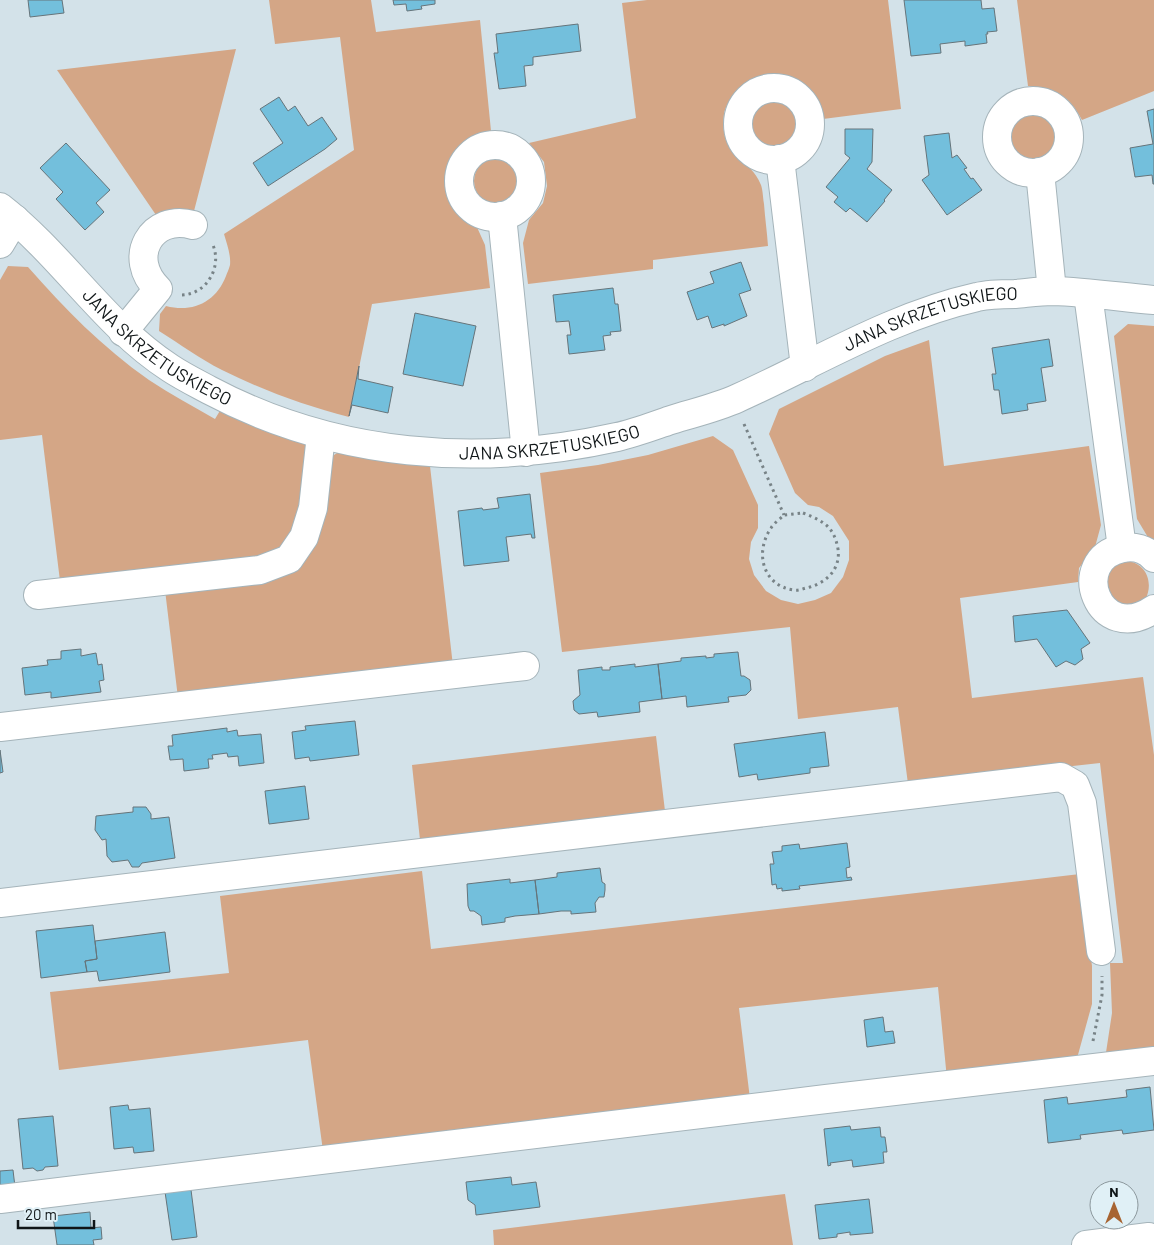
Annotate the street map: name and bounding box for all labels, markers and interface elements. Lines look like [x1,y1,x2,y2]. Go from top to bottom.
street label: JANA SKRZETUSKIEGO [840,282,1018,355]
street label: JANA SKRZETUSKIEGO [78,284,236,410]
street label: JANA SKRZETUSKIEGO [459,419,642,464]
north arrow [1089,1180,1139,1230]
text: N [1109,1183,1119,1200]
scale bar [18,1198,94,1230]
text: 20 m [25,1205,57,1223]

